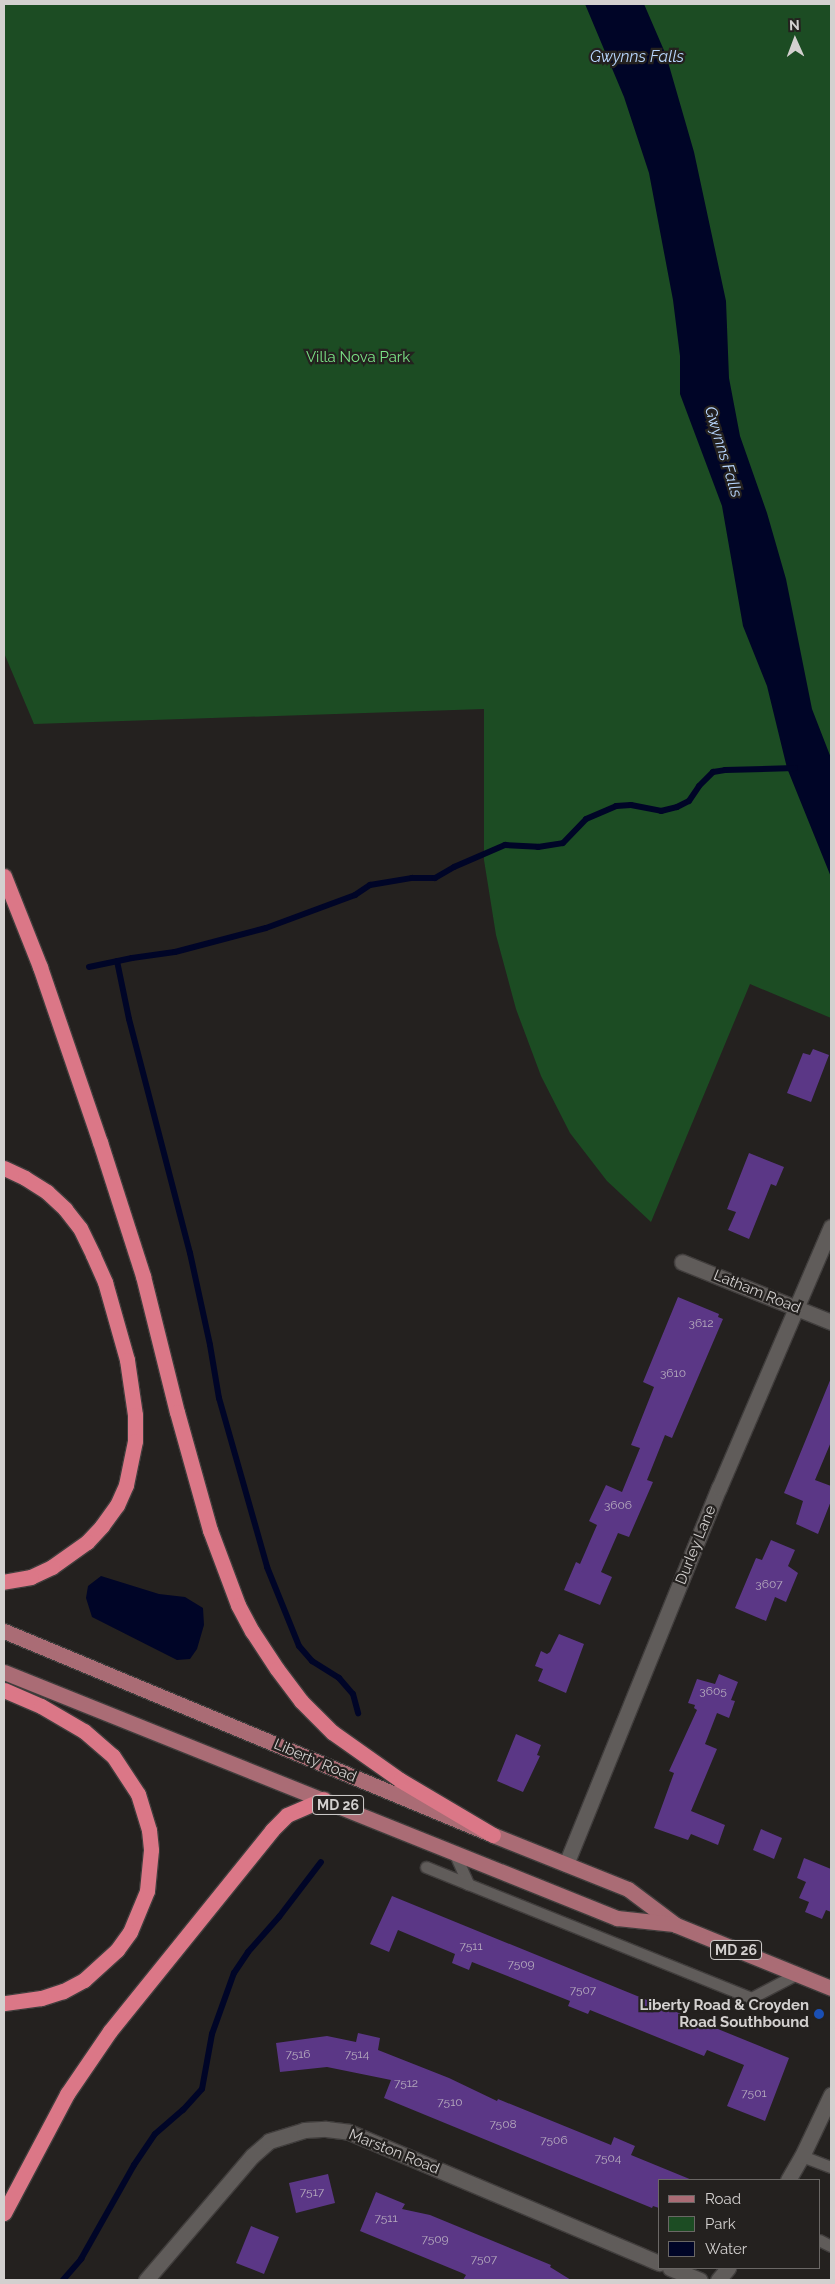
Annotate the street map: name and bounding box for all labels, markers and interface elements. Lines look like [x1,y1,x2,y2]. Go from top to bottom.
north arrow [770,15,820,65]
text: N [789,17,800,33]
water label: Gwynns Falls [590,47,684,67]
park label: Villa Nova Park [306,349,410,367]
water label: Gwynns Falls [700,404,746,500]
street label: Latham Road [711,1266,803,1318]
house number: 3612 [688,1317,714,1331]
house number: 3610 [660,1367,686,1381]
house number: 3606 [604,1499,632,1513]
street label: Durley Lane [672,1503,720,1587]
house number: 3607 [755,1578,783,1592]
house number: 3605 [699,1685,727,1699]
street label: Liberty Road [271,1735,359,1787]
road number: MD 26 [312,1794,364,1816]
road number: MD 26 [710,1938,762,1962]
house number: 7511 [459,1940,483,1954]
house number: 7509 [507,1958,535,1972]
house number: 7507 [570,1984,596,1998]
place label: Liberty Road & Croyden Road Southbound [639,1996,809,2031]
marker: Liberty Road & Croyden Road Southbound [813,2008,825,2020]
house number: 7516 [285,2048,311,2062]
house number: 7514 [345,2048,369,2062]
house number: 7512 [394,2077,418,2091]
house number: 7501 [741,2087,767,2101]
house number: 7510 [437,2096,463,2110]
house number: 7508 [489,2118,517,2132]
street label: Marston Road [346,2126,442,2178]
house number: 7506 [540,2134,568,2148]
house number: 7504 [595,2152,621,2166]
legend [658,2179,820,2269]
house number: 7517 [300,2186,324,2200]
text: Road [705,2190,741,2208]
house number: 7511 [374,2212,398,2226]
text: Park [705,2215,736,2233]
house number: 7509 [421,2233,449,2247]
text: Water [705,2240,747,2258]
house number: 7507 [471,2253,497,2267]

